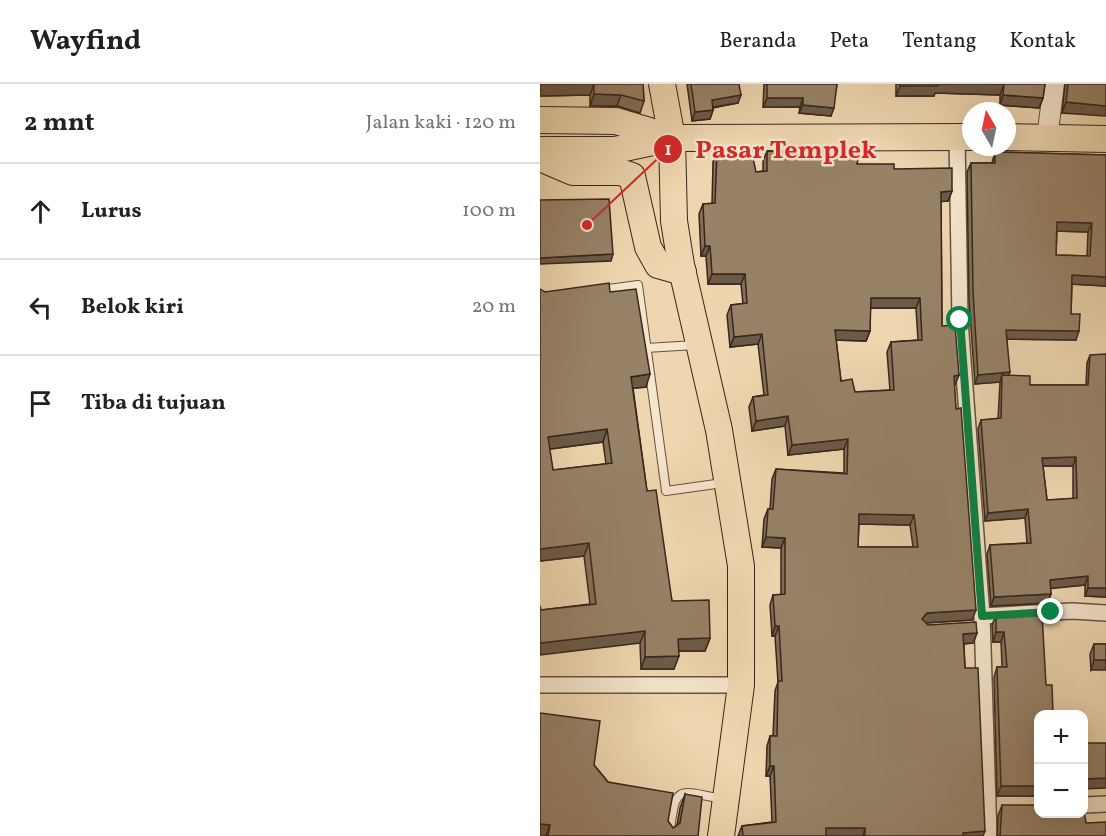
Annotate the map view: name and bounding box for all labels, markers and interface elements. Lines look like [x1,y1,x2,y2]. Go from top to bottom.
text: Wayfind [30,22,141,61]
text: Beranda [719,27,797,56]
text: Peta [830,27,869,56]
text: Tentang [902,27,977,56]
text: Kontak [1010,27,1076,56]
north arrow [962,102,1016,156]
text: 2 mnt [24,105,95,141]
text: Jalan kaki · 120 m [366,109,516,137]
callout: Pasar Templek [653,127,889,171]
text: Pasar Templek [695,133,877,169]
text: 1 [664,138,672,163]
icon: ahead [24,195,57,228]
text: Lurus [81,196,142,227]
text: 100 m [462,197,516,225]
icon: left [24,291,57,324]
text: Belok kiri [81,292,184,323]
text: 20 m [472,293,516,321]
route start [946,306,972,332]
icon: arrive [24,387,57,420]
text: Tiba di tujuan [81,388,226,419]
route end [1037,598,1063,624]
map controls [1034,710,1088,818]
button: + [1034,710,1088,764]
button: − [1034,764,1088,818]

